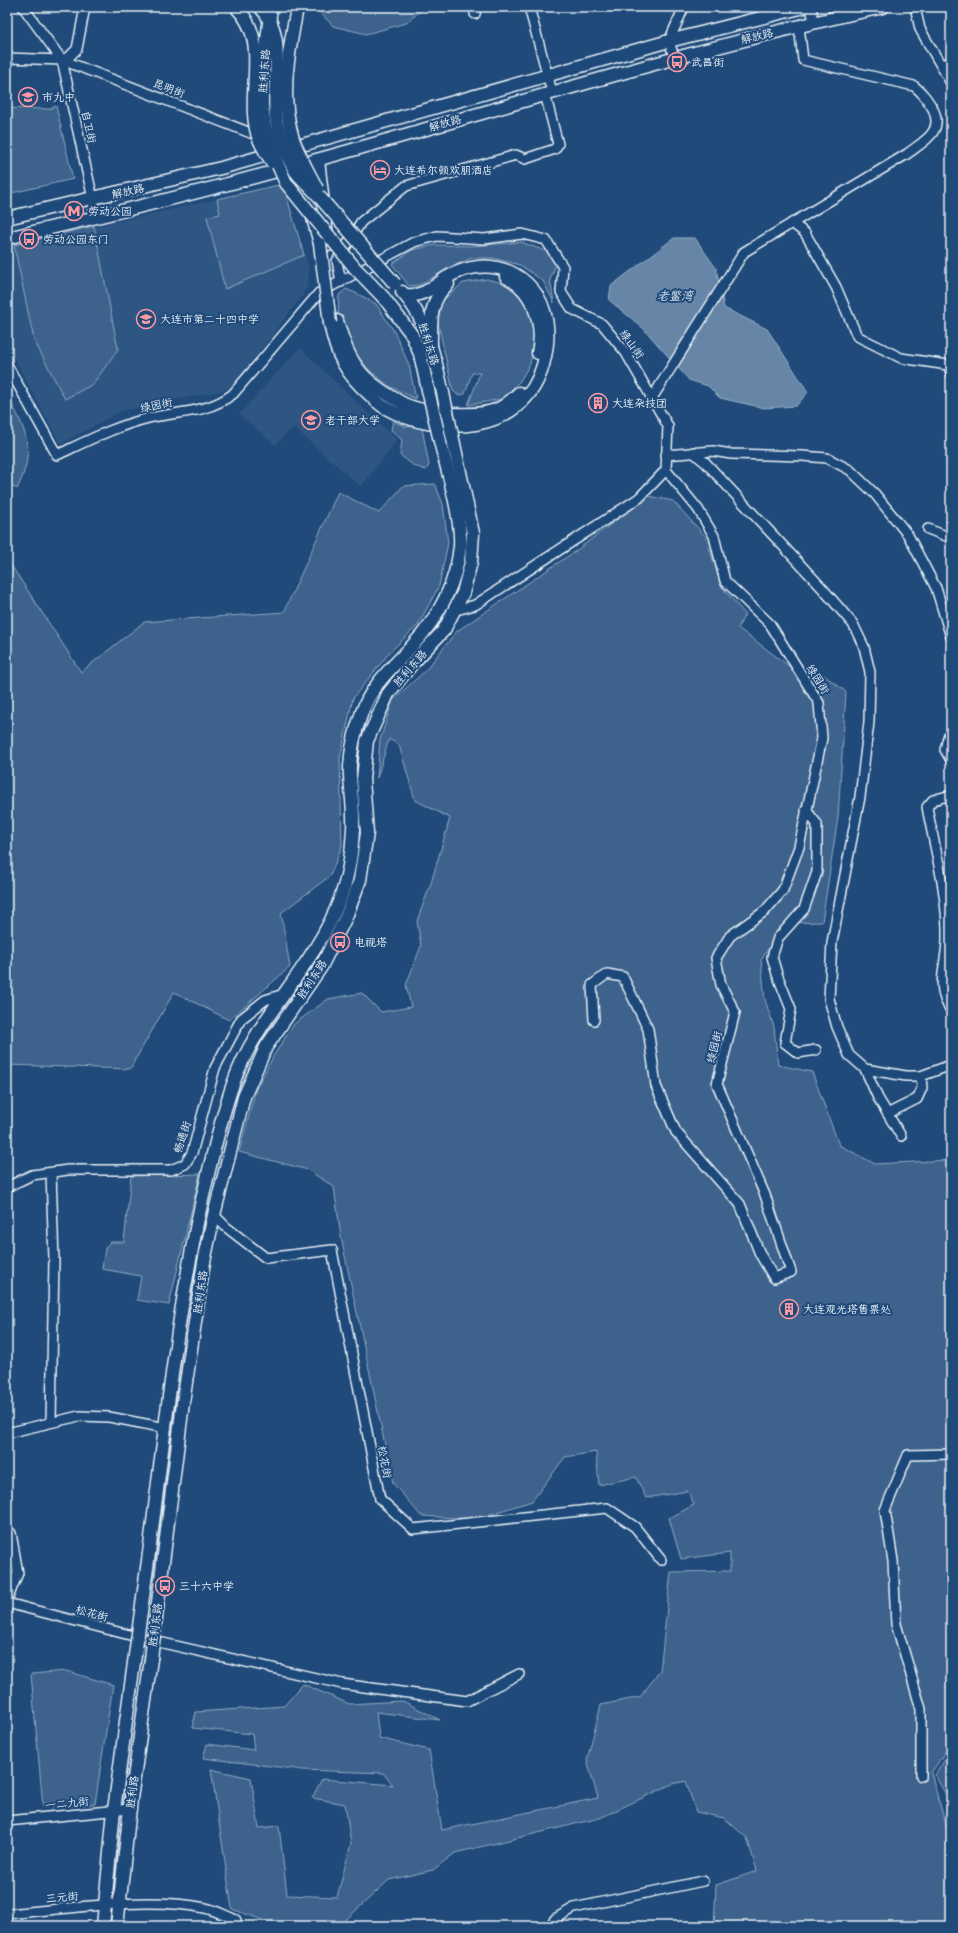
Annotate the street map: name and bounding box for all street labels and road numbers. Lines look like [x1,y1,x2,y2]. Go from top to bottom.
street label: 解放路 [739,24,775,47]
street label: 胜利东路 [254,48,273,93]
street label: 昆明街 [151,75,188,101]
street label: 自卫街 [78,109,101,146]
street label: 解放路 [427,111,463,134]
street label: 解放路 [110,179,146,202]
street label: 胜利东路 [416,321,443,367]
street label: 绿山街 [617,326,649,362]
street label: 绿园街 [138,394,175,415]
street label: 胜利东路 [390,646,430,689]
street label: 绿园街 [803,661,834,698]
street label: 胜利东路 [293,956,330,1001]
street label: 绿园街 [702,1028,725,1065]
street label: 畅通街 [169,1118,194,1155]
street label: 胜利东路 [189,1269,210,1315]
street label: 松花街 [375,1444,396,1481]
street label: 松花街 [74,1601,111,1624]
street label: 胜利东路 [144,1602,165,1648]
street label: 胜利路 [122,1775,141,1809]
street label: 一二九街 [44,1793,91,1812]
street label: 三元街 [45,1888,80,1905]

